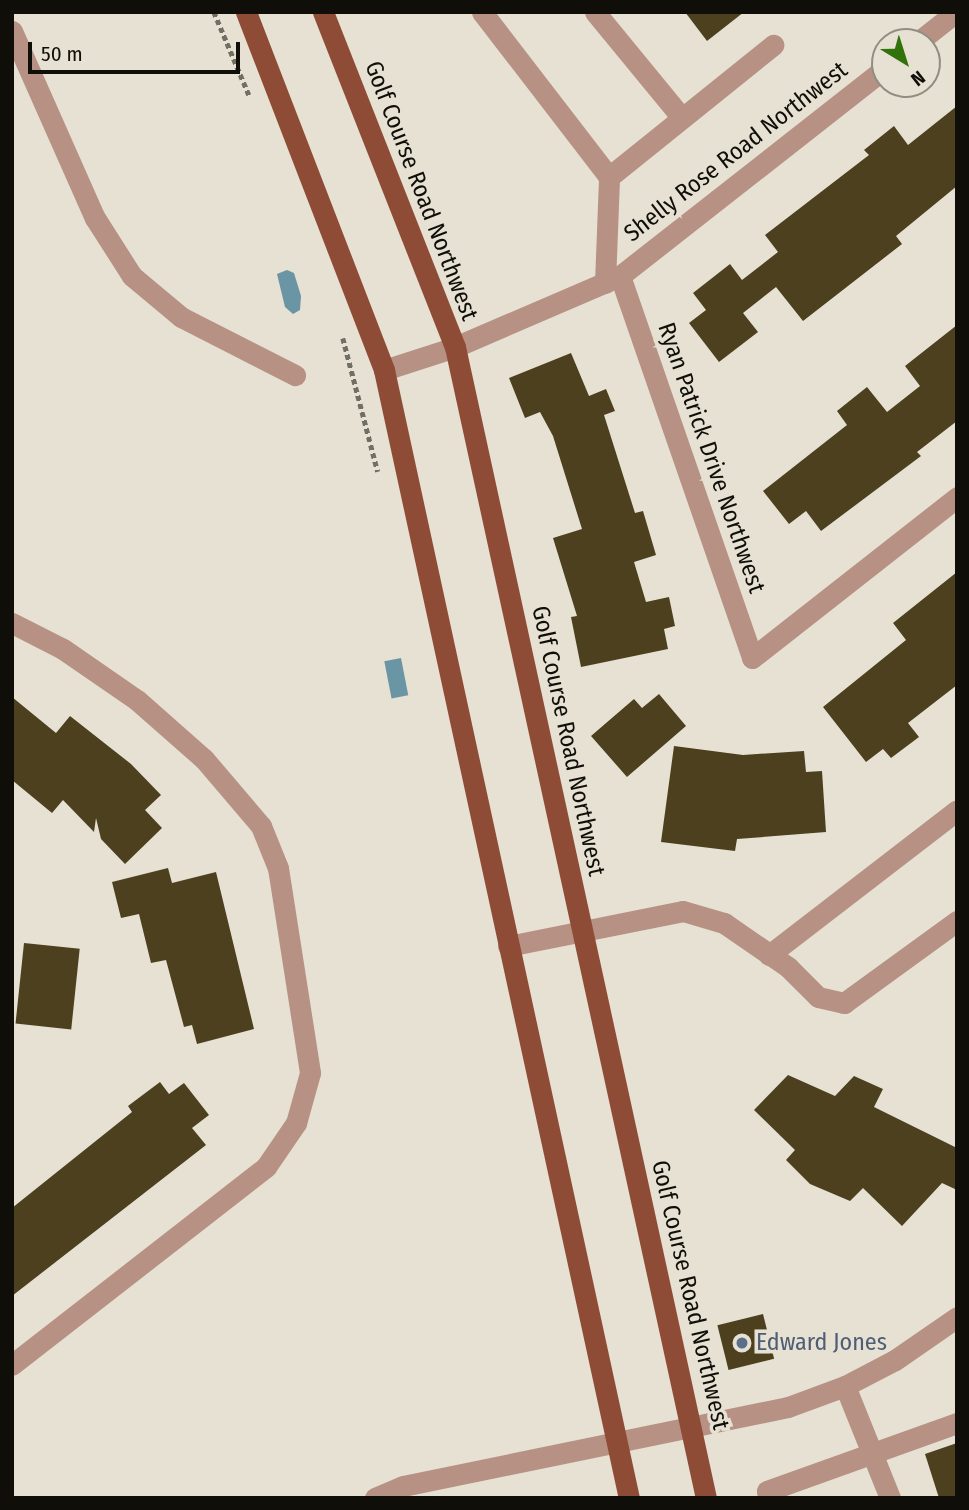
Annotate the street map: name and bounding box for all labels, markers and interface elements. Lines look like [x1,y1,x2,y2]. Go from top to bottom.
scale bar [32,28,243,72]
north arrow [871,28,941,98]
text: 50 m [41,41,83,67]
street label: Shelly Rose Road Northwest [619,56,853,248]
street label: Golf Course Road Northwest [358,57,484,325]
text: N [906,66,930,91]
street label: Ryan Patrick Drive Northwest [651,319,771,597]
street label: Golf Course Road Northwest [525,603,611,879]
street label: Golf Course Road Northwest [645,1158,735,1432]
place label: Edward Jones [756,1329,887,1357]
marker: Edward Jones [734,1335,750,1351]

